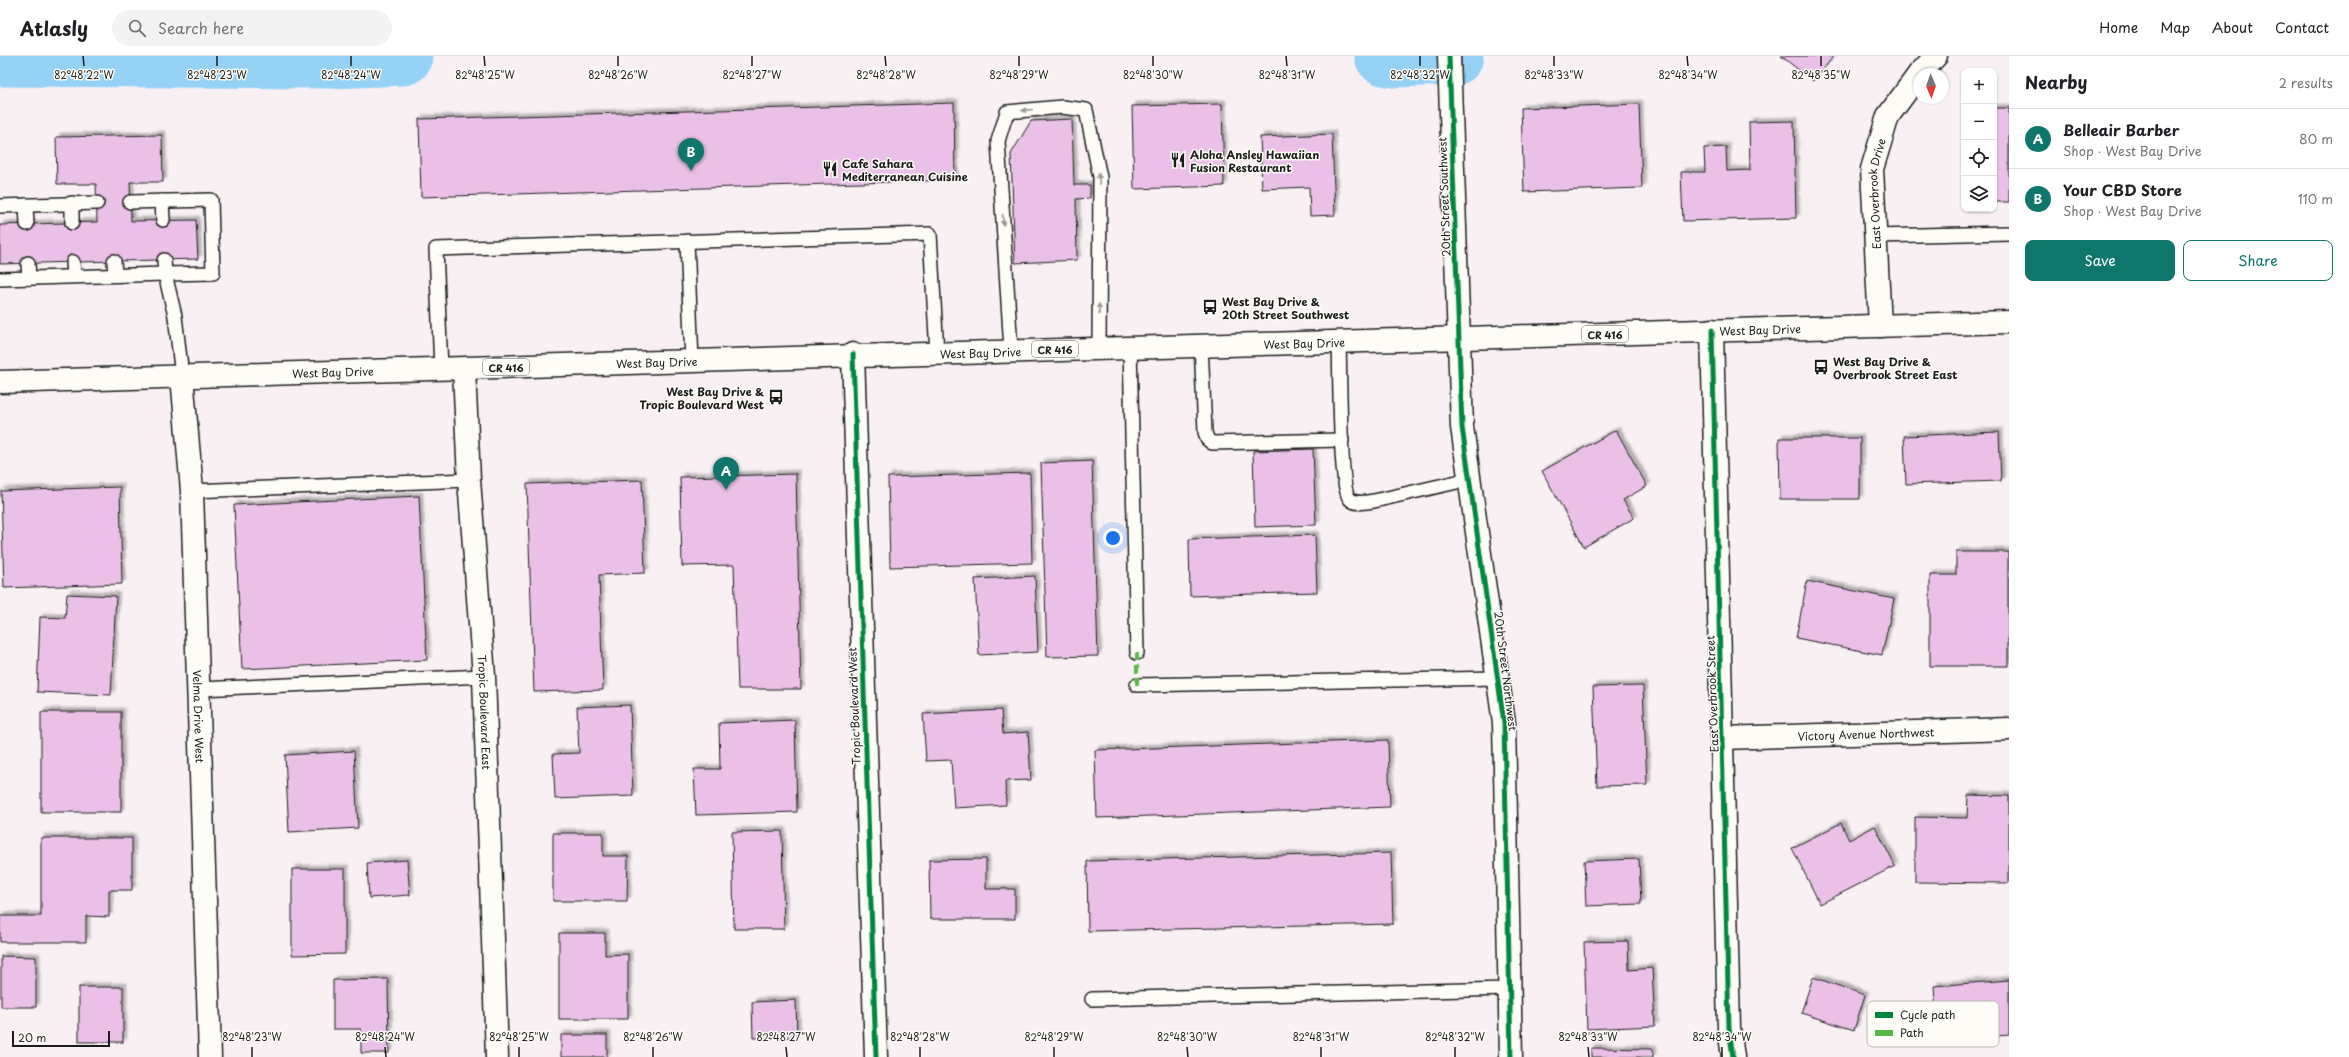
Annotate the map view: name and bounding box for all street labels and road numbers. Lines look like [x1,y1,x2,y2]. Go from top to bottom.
street label: 20th Street Southwest [1433,136,1455,257]
street label: East Overbrook Drive [1863,136,1889,250]
street label: West Bay Drive [1719,320,1801,339]
road number: CR 416 [1582,326,1628,342]
street label: West Bay Drive [1263,333,1345,352]
road number: CR 416 [1032,341,1078,357]
street label: West Bay Drive [940,343,1022,362]
street label: West Bay Drive [616,352,698,372]
road number: CR 416 [483,359,529,375]
street label: West Bay Drive [292,362,374,381]
street label: 20th Street Northwest [1490,610,1522,732]
street label: East Overbrook Street [1701,635,1723,753]
street label: Tropic Boulevard West [843,646,865,765]
street label: Tropic Boulevard East [474,654,496,771]
street label: Velma Drive West [189,670,209,764]
street label: Victory Avenue Northwest [1797,723,1935,744]

